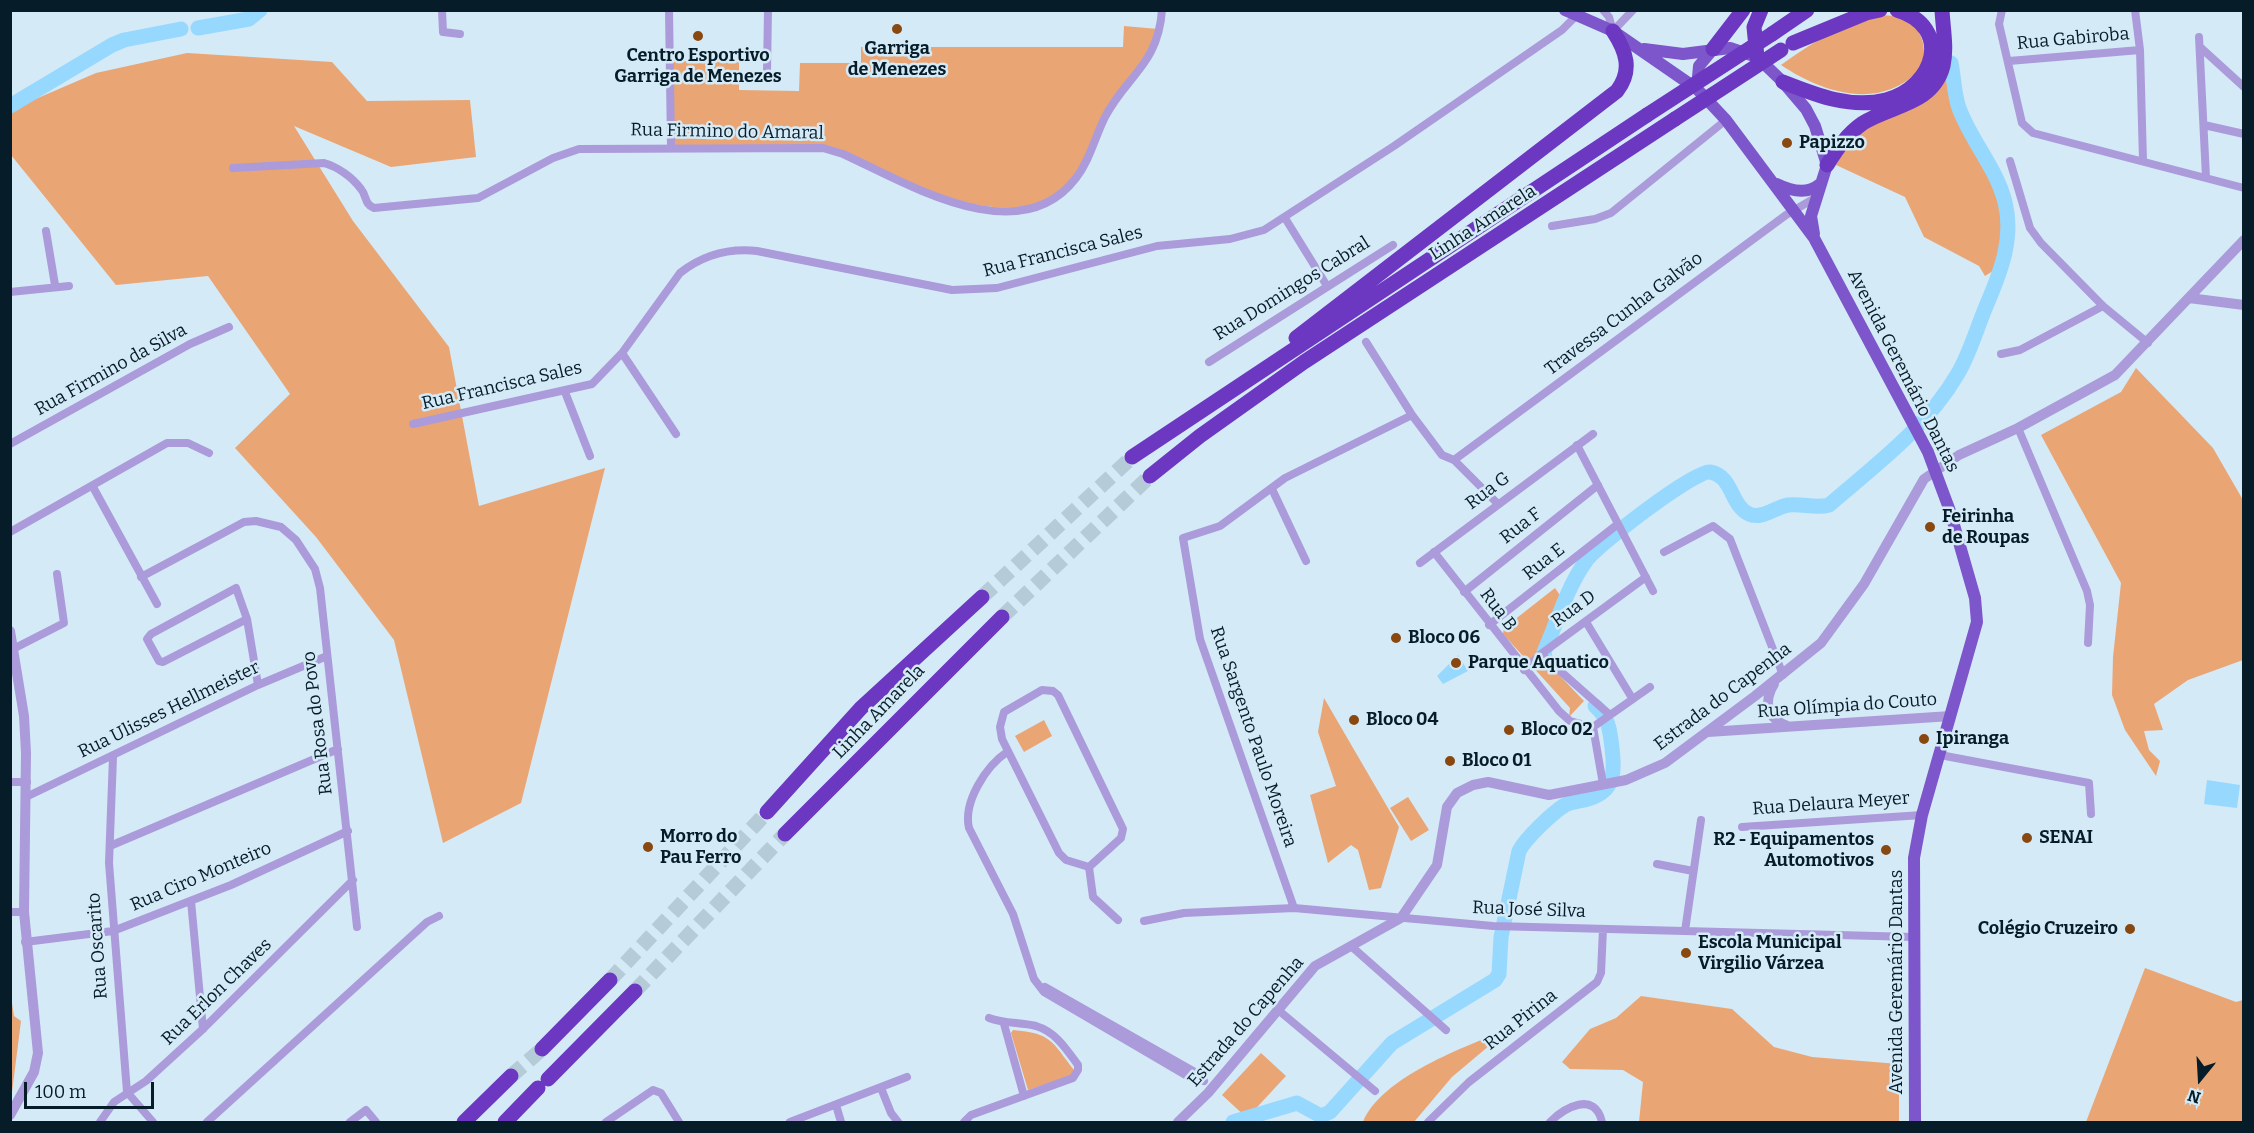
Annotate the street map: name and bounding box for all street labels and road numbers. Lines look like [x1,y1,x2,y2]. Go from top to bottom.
street label: Rua Gabiroba [2016,23,2130,55]
street label: Rua Firmino do Amaral [630,120,824,144]
street label: Linha Amarela [1426,181,1540,265]
street label: Rua Francisca Sales [981,222,1145,282]
street label: Rua Domingos Cabral [1210,232,1374,346]
street label: Travessa Cunha Galvão [1541,248,1707,380]
street label: Avenida Geremário Dantas [1842,266,1964,476]
street label: Rua Firmino da Silva [31,319,191,421]
street label: Rua Francisca Sales [420,357,584,415]
street label: Rua G [1462,467,1514,515]
street label: Rua F [1496,503,1546,549]
street label: Rua E [1519,539,1569,585]
street label: Rua B [1475,584,1521,636]
street label: Rua D [1548,586,1600,632]
street label: Rua Sargento Paulo Moreira [1205,624,1301,850]
street label: Estrada do Capenha [1650,638,1796,756]
street label: Rua Rosa do Povo [298,650,338,796]
street label: Rua Ulisses Hellmeister [75,657,263,763]
street label: Linha Amarela [829,660,929,764]
street label: Rua Olímpia do Couto [1756,689,1938,723]
street label: Rua Delaura Meyer [1752,788,1910,820]
street label: Rua Ciro Monteiro [127,838,275,916]
street label: Avenida Geremário Dantas [1886,870,1908,1094]
street label: Rua Oscarito [84,892,112,1000]
street label: Rua José Silva [1472,897,1586,923]
street label: Rua Erlon Chaves [157,934,277,1050]
street label: Estrada do Capenha [1183,952,1309,1092]
street label: Rua Pirina [1480,985,1562,1055]

